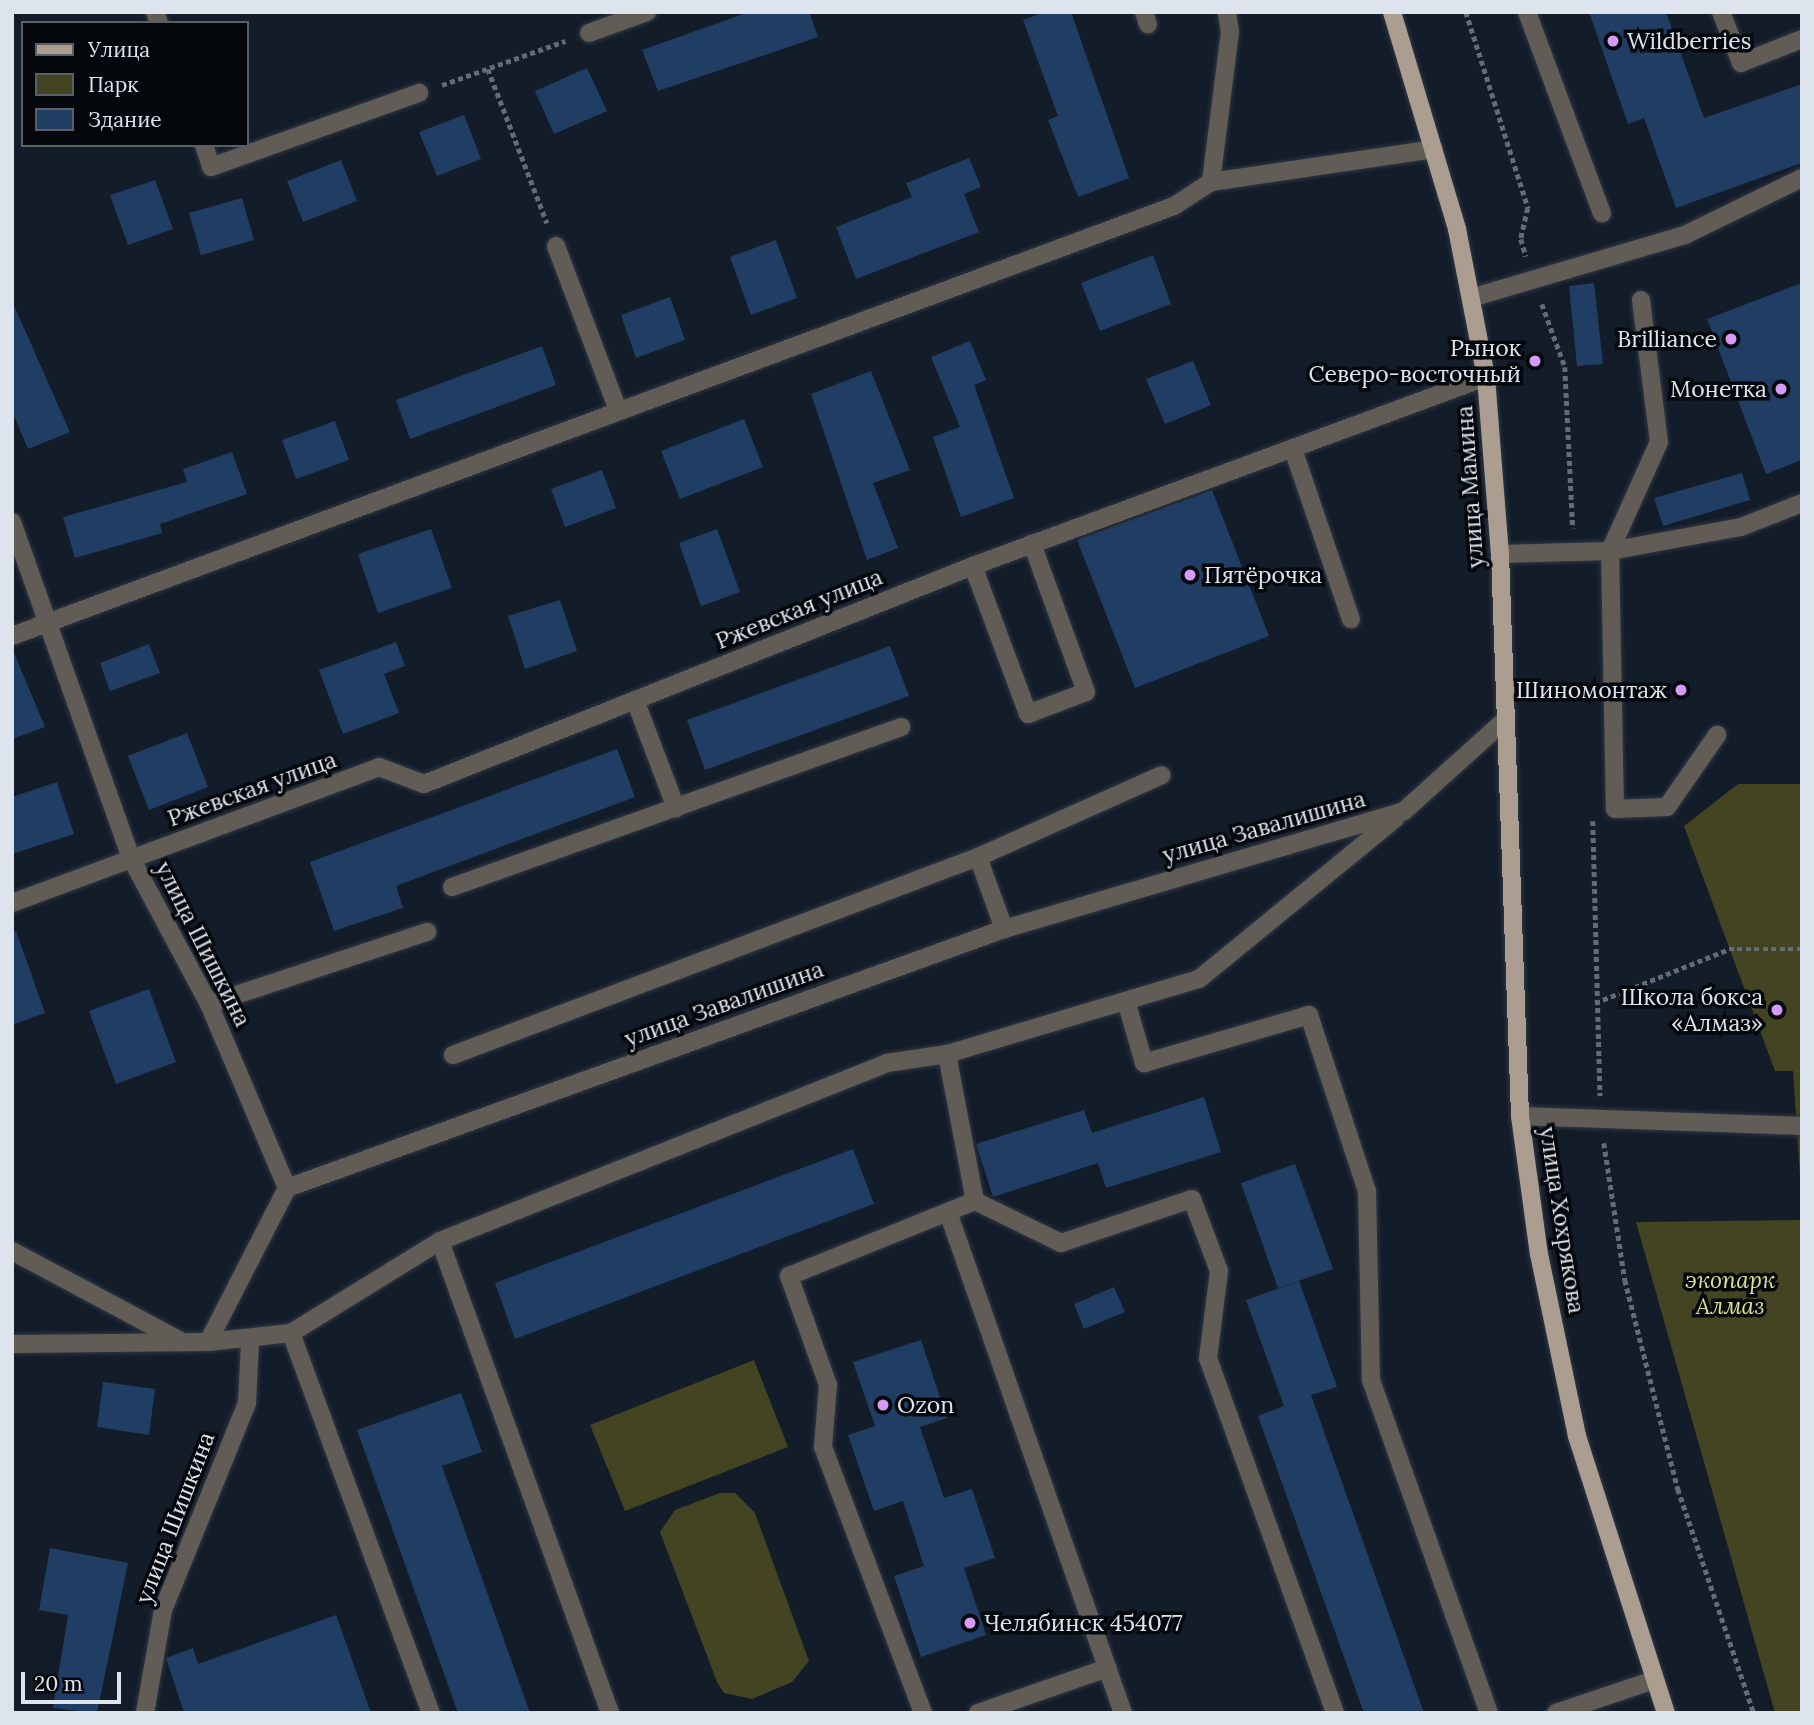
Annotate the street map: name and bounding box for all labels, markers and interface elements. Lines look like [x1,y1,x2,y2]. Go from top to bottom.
legend [21,21,248,147]
place label: Wildberries [1627,27,1751,55]
marker: Wildberries [1605,33,1621,49]
text: Улица [88,36,150,63]
text: Парк [88,71,138,98]
text: Здание [88,106,162,133]
place label: Brilliance [1617,325,1717,353]
marker: Brilliance [1723,331,1739,347]
place label: Рынок Северо-восточный [1308,334,1521,388]
marker: Рынок Северо-восточный [1527,353,1543,369]
place label: Монетка [1670,375,1767,403]
marker: Монетка [1773,381,1789,397]
street label: улица Мамина [1451,405,1489,569]
place label: Пятёрочка [1204,561,1322,589]
street label: Ржевская улица [712,563,886,655]
marker: Пятёрочка [1182,567,1198,583]
place label: Шиномонтаж [1516,676,1667,704]
marker: Шиномонтаж [1673,682,1689,698]
street label: Ржевская улица [164,746,340,832]
street label: улица Завалишина [1159,785,1369,869]
street label: улица Шишкина [149,857,257,1031]
street label: улица Завалишина [621,955,827,1053]
place label: Школа бокса «Алмаз» [1621,983,1763,1037]
marker: Школа бокса «Алмаз» [1769,1002,1785,1018]
street label: улица Хохрякова [1534,1125,1590,1315]
park label: экопарк Алмаз [1685,1266,1775,1320]
place label: Ozon [897,1391,954,1419]
marker: Ozon [875,1397,891,1413]
street label: улица Шишкина [130,1428,220,1608]
place label: Челябинск 454077 [984,1609,1183,1637]
marker: Челябинск 454077 [962,1615,978,1631]
scale bar [24,1658,124,1702]
text: 20 m [34,1670,83,1697]

